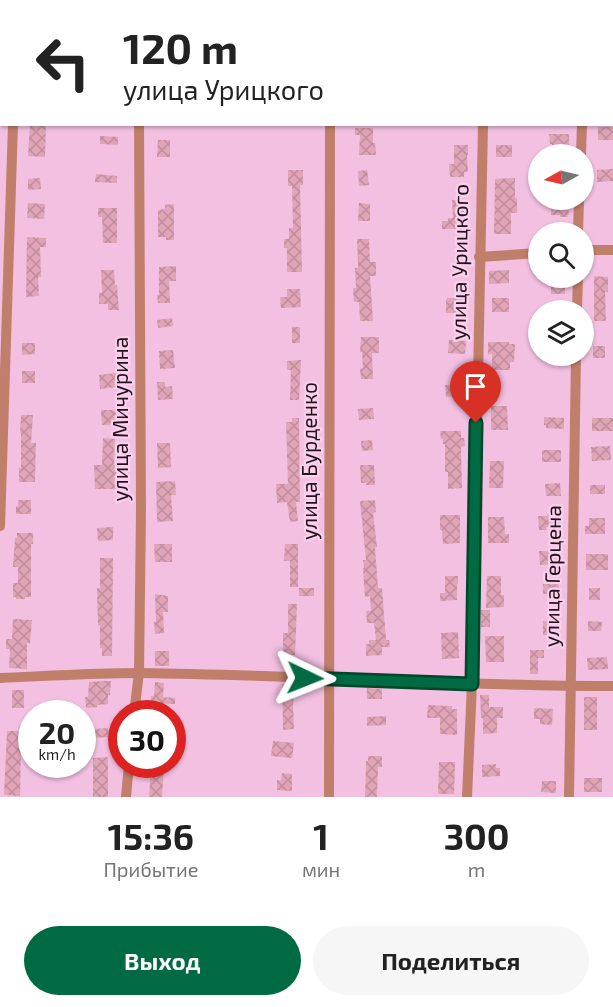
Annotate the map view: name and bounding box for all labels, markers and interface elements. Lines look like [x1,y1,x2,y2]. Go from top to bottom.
text: 120 m [123,22,238,72]
icon: left [24,24,102,102]
text: улица Урицкого [123,73,324,105]
north arrow [528,144,594,210]
map controls [528,144,594,366]
street label: улица Урицкого [445,184,473,340]
button: search [528,222,594,288]
button: layers [528,300,594,366]
street label: улица Мичурина [107,337,133,501]
pin [450,361,501,423]
icon: arrive [459,370,492,403]
street label: улица Бурденко [296,382,322,540]
street label: улица Герцена [538,505,566,647]
position arrow [273,646,337,710]
speed limit sign: 30 [108,700,186,778]
text: 20 [39,714,75,750]
text: km/h [38,745,76,763]
text: 15:36 [108,814,194,857]
text: 1 [313,814,329,857]
text: 300 [444,814,510,857]
text: Прибытие [103,857,198,881]
text: мин [302,857,340,881]
text: m [468,857,485,881]
button: Выход [24,926,301,995]
button: Поделиться [313,926,589,995]

